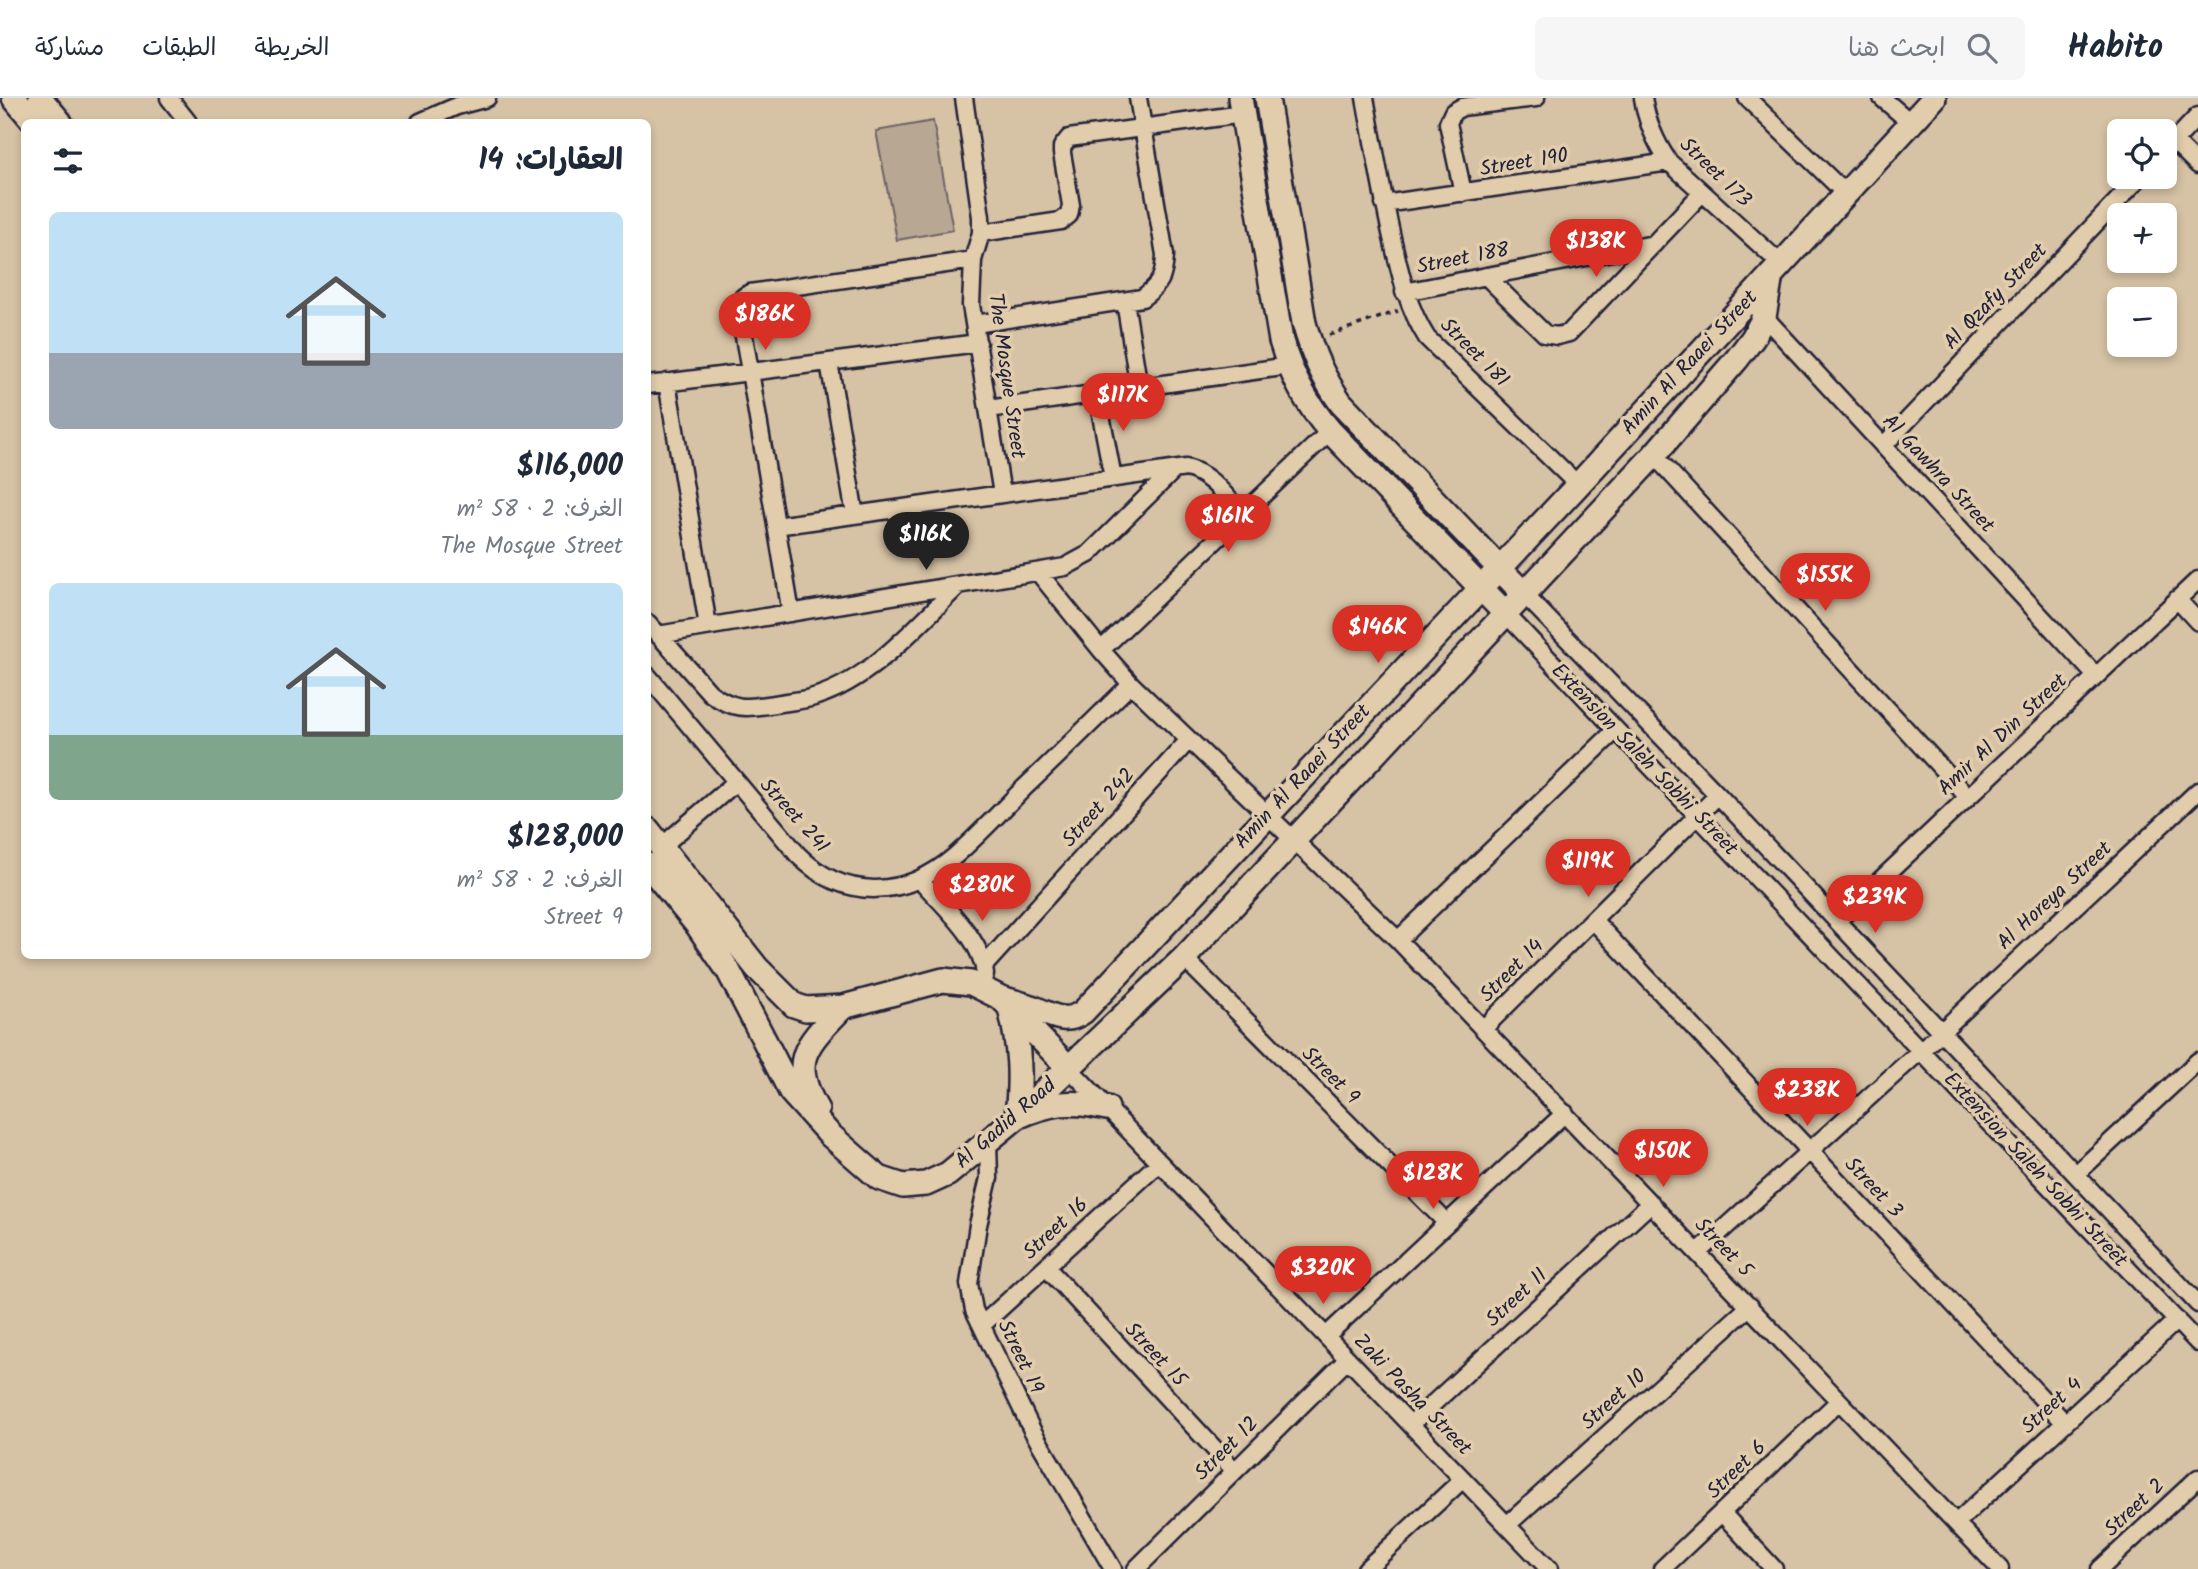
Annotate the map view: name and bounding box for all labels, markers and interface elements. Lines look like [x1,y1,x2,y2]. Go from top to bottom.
search box [1535,17,2025,80]
text: Habito [2067,22,2163,75]
text: ابحث هنا [1848,28,1945,70]
text: مشاركة [35,29,104,68]
text: الطبقات [142,29,217,68]
text: الخريطة [255,29,329,68]
icon: search [1963,29,2001,67]
map controls [2107,119,2177,357]
button: locate [2107,119,2177,189]
street label: Street 173 [1671,130,1759,216]
text: العقارات: 14 [478,137,623,185]
street label: Street 190 [1477,140,1571,186]
icon: filters [49,142,87,180]
button: + [2107,203,2177,273]
pin: $138K [1547,220,1645,279]
text: $138K [1566,224,1626,260]
street label: Street 188 [1414,234,1512,284]
street label: Al Qzafy Street [1936,235,2057,358]
icon: home [273,258,399,384]
street label: Amin Al Raaei Street [1614,282,1767,443]
button: − [2107,287,2177,357]
street label: The Mosque Street [978,291,1034,462]
pin: $186K [716,292,814,352]
text: $186K [735,297,795,333]
street label: Street 181 [1431,310,1517,396]
pin: $117K [1074,374,1172,433]
text: $117K [1097,378,1149,414]
street label: Al Gawhra Street [1874,407,2003,542]
text: $116,000 [517,443,623,491]
text: الغرف: 2 · 58 m² [457,492,623,528]
pin: $161K [1179,494,1277,554]
text: $161K [1201,499,1255,535]
pin: $116K [877,512,975,572]
text: $116K [899,517,953,553]
text: The Mosque Street [441,529,623,565]
pin: $155K [1776,554,1874,613]
text: $155K [1796,558,1854,594]
pin: $146K [1329,606,1427,665]
text: $146K [1348,610,1408,646]
icon: home [273,629,399,755]
street label: Extension Saleh Sobhi Street [1543,656,1746,865]
street label: Amir Al Din Street [1930,665,2076,804]
street label: Amin Al Raaei Street [1227,696,1380,857]
street label: Street 242 [1054,761,1144,855]
street label: Street 241 [751,771,837,861]
text: $128,000 [507,814,623,862]
street label: Al Horeya Street [1990,833,2121,958]
pin: $119K [1539,840,1637,899]
text: $119K [1562,844,1615,880]
text: الغرف: 2 · 58 m² [457,863,623,899]
pin: $280K [933,864,1031,923]
text: $280K [949,868,1015,904]
pin: $239K [1826,876,1924,935]
text: $239K [1842,880,1908,916]
text: Street 9 [544,900,623,936]
street label: Street 14 [1472,931,1552,1011]
street label: Street 9 [1293,1039,1367,1113]
street label: Extension Saleh Sobhi Street [1935,1064,2136,1276]
pin: $238K [1758,1068,1856,1128]
street label: Al Gadid Road [948,1070,1065,1178]
text: $238K [1773,1073,1841,1109]
pin: $150K [1614,1130,1712,1189]
text: $150K [1634,1134,1692,1170]
street label: Street 3 [1836,1150,1910,1226]
pin: $128K [1384,1152,1482,1211]
text: $128K [1402,1156,1464,1192]
street label: Street 16 [1016,1190,1096,1268]
street label: Street 5 [1686,1210,1761,1287]
pin: $320K [1274,1246,1372,1306]
text: $320K [1290,1251,1356,1287]
street label: Street 11 [1478,1260,1556,1336]
street label: Street 19 [988,1314,1052,1400]
street label: Street 15 [1116,1315,1195,1397]
street label: Zaki Pasha Street [1345,1326,1480,1464]
street label: Street 10 [1574,1361,1654,1439]
street label: Street 4 [2014,1369,2090,1443]
street label: Street 12 [1187,1409,1267,1489]
street label: Street 6 [1699,1433,1775,1507]
street label: Street 2 [2097,1471,2173,1545]

